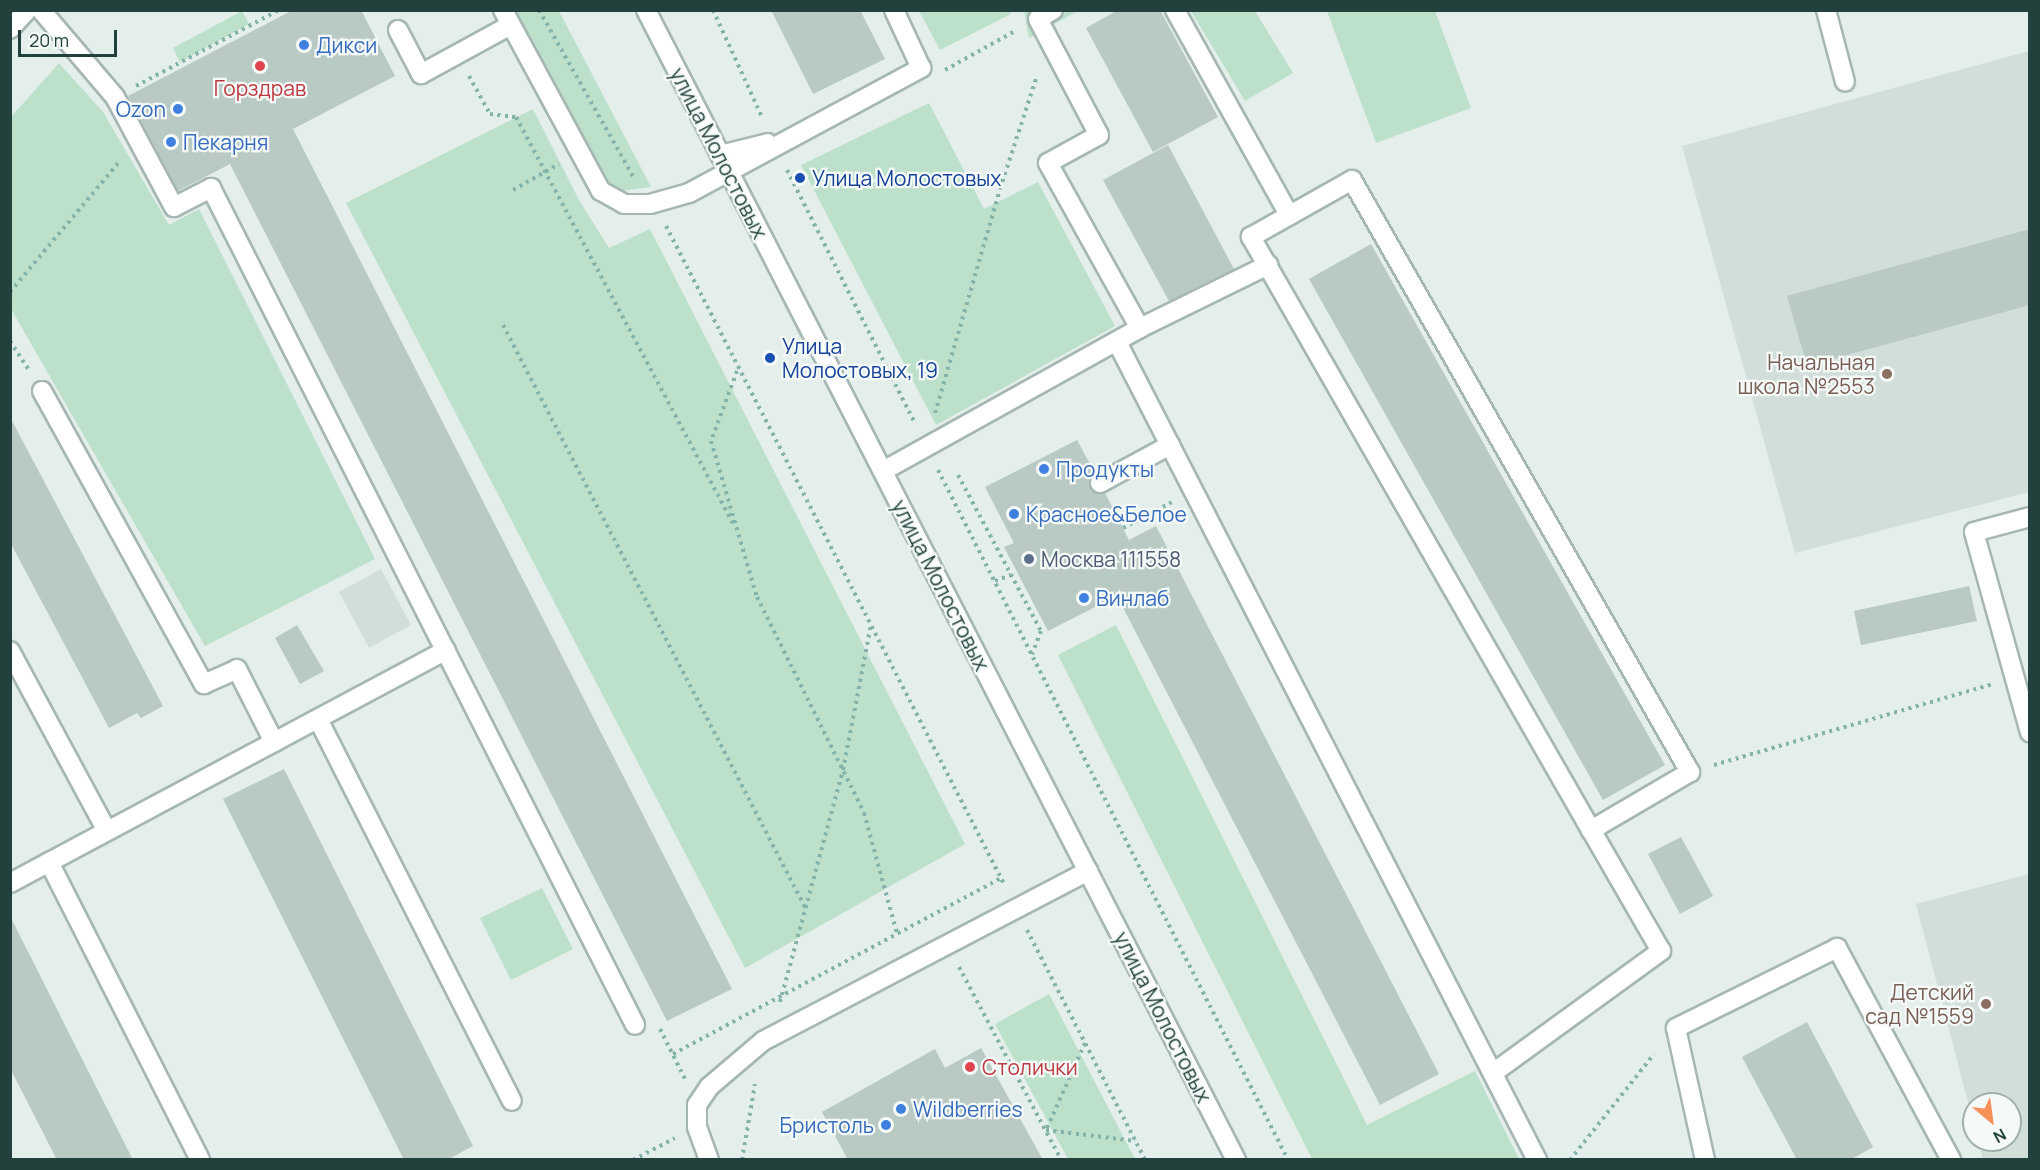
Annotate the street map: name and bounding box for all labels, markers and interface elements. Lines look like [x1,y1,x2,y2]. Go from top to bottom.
scale bar [21,18,120,56]
text: 20 m [29,28,69,52]
place label: Дикси [316,32,377,58]
marker: Дикси [297,38,311,52]
marker: Горздрав [253,59,267,73]
street label: улица Молостовых [665,63,773,243]
place label: Горздрав [214,75,306,101]
place label: Ozon [116,96,166,122]
marker: Ozon [171,102,185,116]
place label: Пекарня [183,129,268,155]
marker: Пекарня [164,135,178,149]
place label: Улица Молостовых [812,165,1001,191]
marker: Улица Молостовых [793,171,807,185]
place label: Улица Молостовых, 19 [782,333,938,383]
place label: Начальная школа №2553 [1737,349,1875,399]
marker: Улица Молостовых, 19 [763,351,777,365]
marker: Начальная школа №2553 [1880,367,1894,381]
place label: Продукты [1056,456,1154,482]
marker: Продукты [1037,462,1051,476]
street label: улица Молостовых [887,495,995,675]
place label: Красное&Белое [1026,501,1187,527]
marker: Красное&Белое [1007,507,1021,521]
place label: Москва 111558 [1041,546,1181,572]
marker: Москва 111558 [1022,552,1036,566]
place label: Винлаб [1096,585,1169,611]
marker: Винлаб [1077,591,1091,605]
street label: улица Молостовых [1109,927,1217,1107]
place label: Детский сад №1559 [1865,979,1974,1029]
marker: Детский сад №1559 [1979,997,1993,1011]
place label: Столички [982,1054,1078,1080]
marker: Столички [963,1060,977,1074]
north arrow [1962,1092,2022,1152]
place label: Wildberries [913,1096,1023,1122]
marker: Wildberries [894,1102,908,1116]
place label: Бристоль [779,1112,874,1138]
marker: Бристоль [879,1118,893,1132]
text: N [1989,1124,2010,1148]

